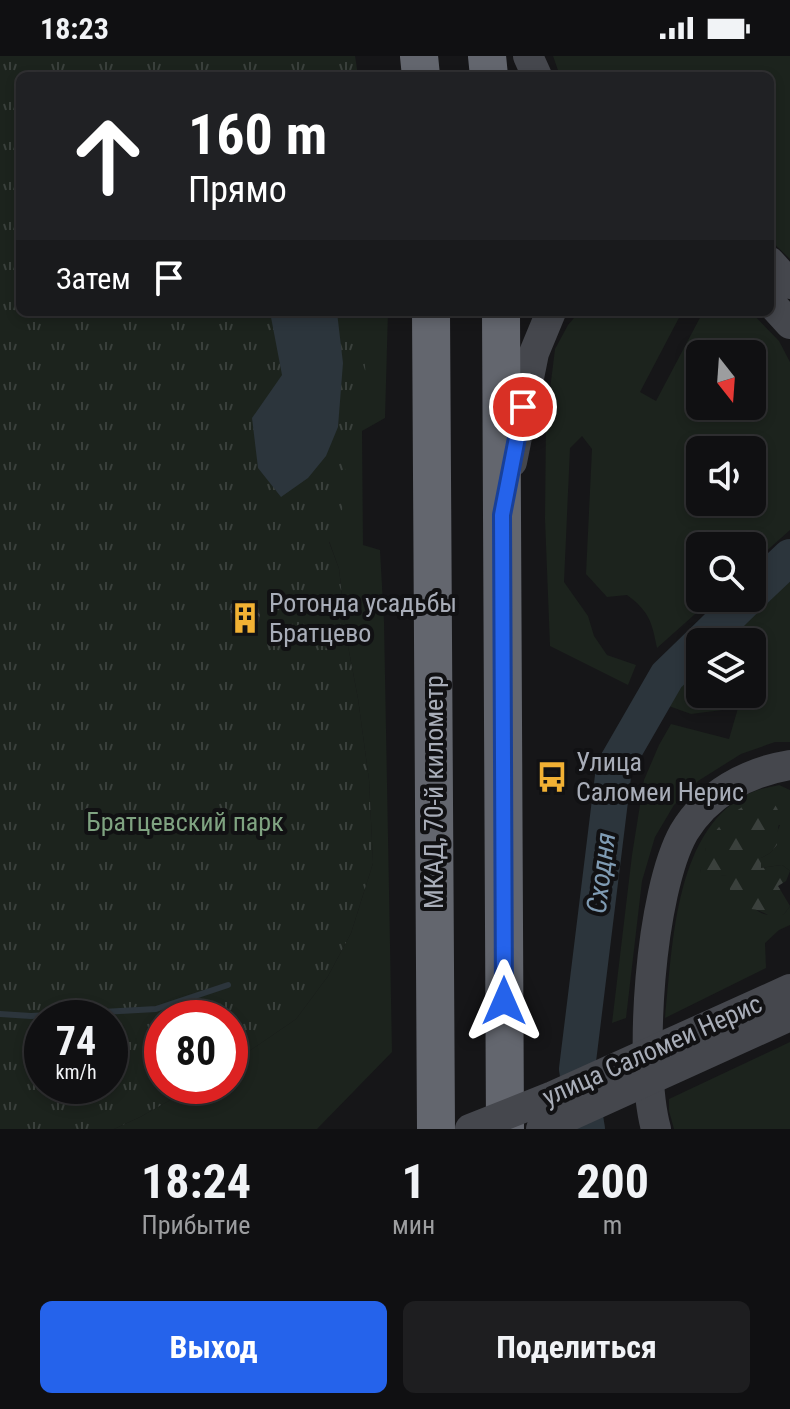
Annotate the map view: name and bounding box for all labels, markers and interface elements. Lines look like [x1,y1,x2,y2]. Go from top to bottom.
text: 18:23 [40,11,109,46]
text: 160 m [188,102,327,168]
icon: ahead [56,104,160,208]
text: Прямо [188,169,287,211]
icon: arrive [147,256,191,300]
text: Затем [56,261,131,296]
north arrow [686,340,766,420]
map controls [686,340,766,708]
pin [489,373,557,441]
icon: arrive [501,385,545,429]
button: sound [686,436,766,516]
button: search [686,532,766,612]
place label: Ротонда усадьбы Братцево [269,588,457,648]
building icon: Ротонда усадьбы Братцево [228,601,262,635]
button: layers [686,628,766,708]
street label: МКАД, 70-й километр [419,675,449,909]
place label: Улица Саломеи Нерис [576,747,744,807]
bus stop icon: Улица Саломеи Нерис [535,760,569,794]
park label: Братцевский парк [86,807,284,837]
water label: Сходня [580,831,622,915]
position arrow [462,959,546,1043]
street label: улица Саломеи Нерис [538,988,766,1112]
speed limit sign: 80 [144,1000,248,1104]
text: 74 [56,1018,96,1065]
text: km/h [55,1060,97,1084]
text: 18:24 [141,1153,251,1210]
text: 1 [402,1153,426,1210]
text: 200 [576,1153,649,1210]
text: Прибытие [142,1210,251,1240]
text: мин [392,1210,435,1240]
text: m [603,1210,622,1240]
button: Выход [40,1301,387,1393]
button: Поделиться [403,1301,750,1393]

